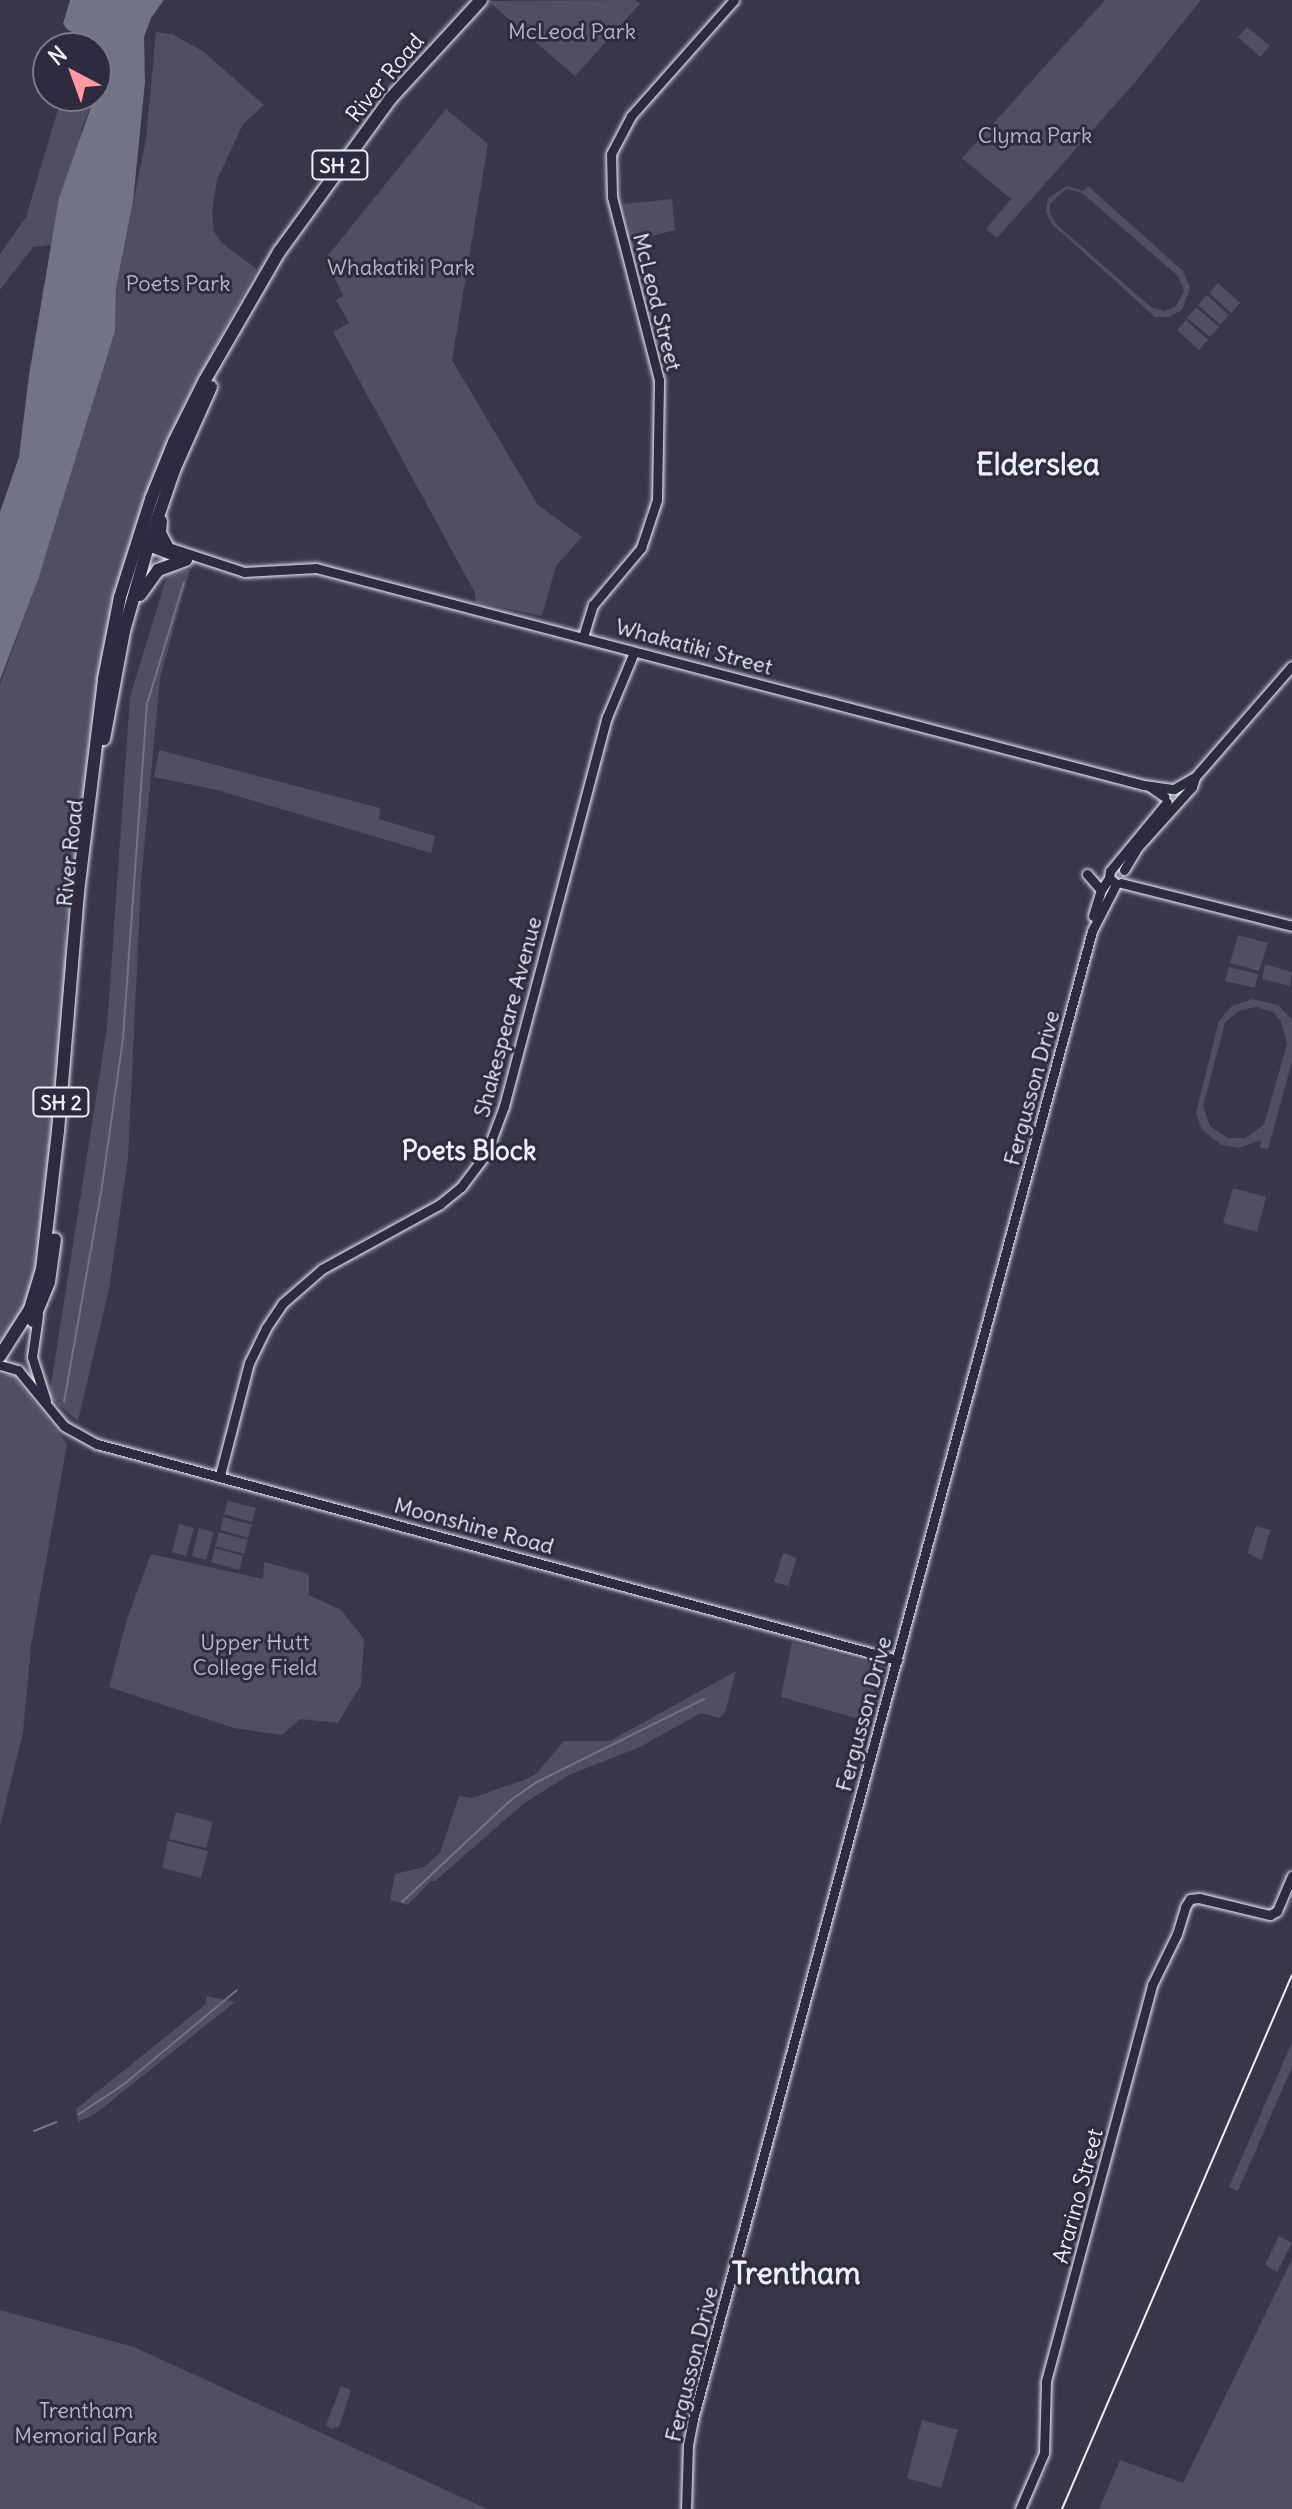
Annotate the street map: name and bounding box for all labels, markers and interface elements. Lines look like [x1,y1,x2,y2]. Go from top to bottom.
park label: McLeod Park [508,19,636,45]
street label: River Road [340,28,430,128]
north arrow [32,32,112,112]
text: N [43,40,72,71]
park label: Clyma Park [978,123,1092,149]
road number: SH 2 [310,149,370,181]
street label: McLeod Street [627,230,687,374]
park label: Whakatiki Park [327,255,475,281]
park label: Poets Park [125,271,231,297]
district label: Elderslea [976,446,1100,482]
street label: Whakatiki Street [613,613,775,681]
street label: River Road [51,798,89,908]
street label: Shakespeare Avenue [469,914,547,1120]
street label: Fergusson Drive [999,1008,1065,1168]
road number: SH 2 [31,1086,91,1118]
district label: Poets Block [402,1135,536,1167]
street label: Moonshine Road [391,1492,557,1560]
park label: Upper Hutt College Field [193,1629,317,1680]
street label: Fergusson Drive [831,1634,897,1794]
street label: Ararino Street [1047,2126,1109,2266]
district label: Trentham [731,2255,861,2291]
street label: Fergusson Drive [660,2284,724,2444]
park label: Trentham Memorial Park [14,2397,158,2448]

